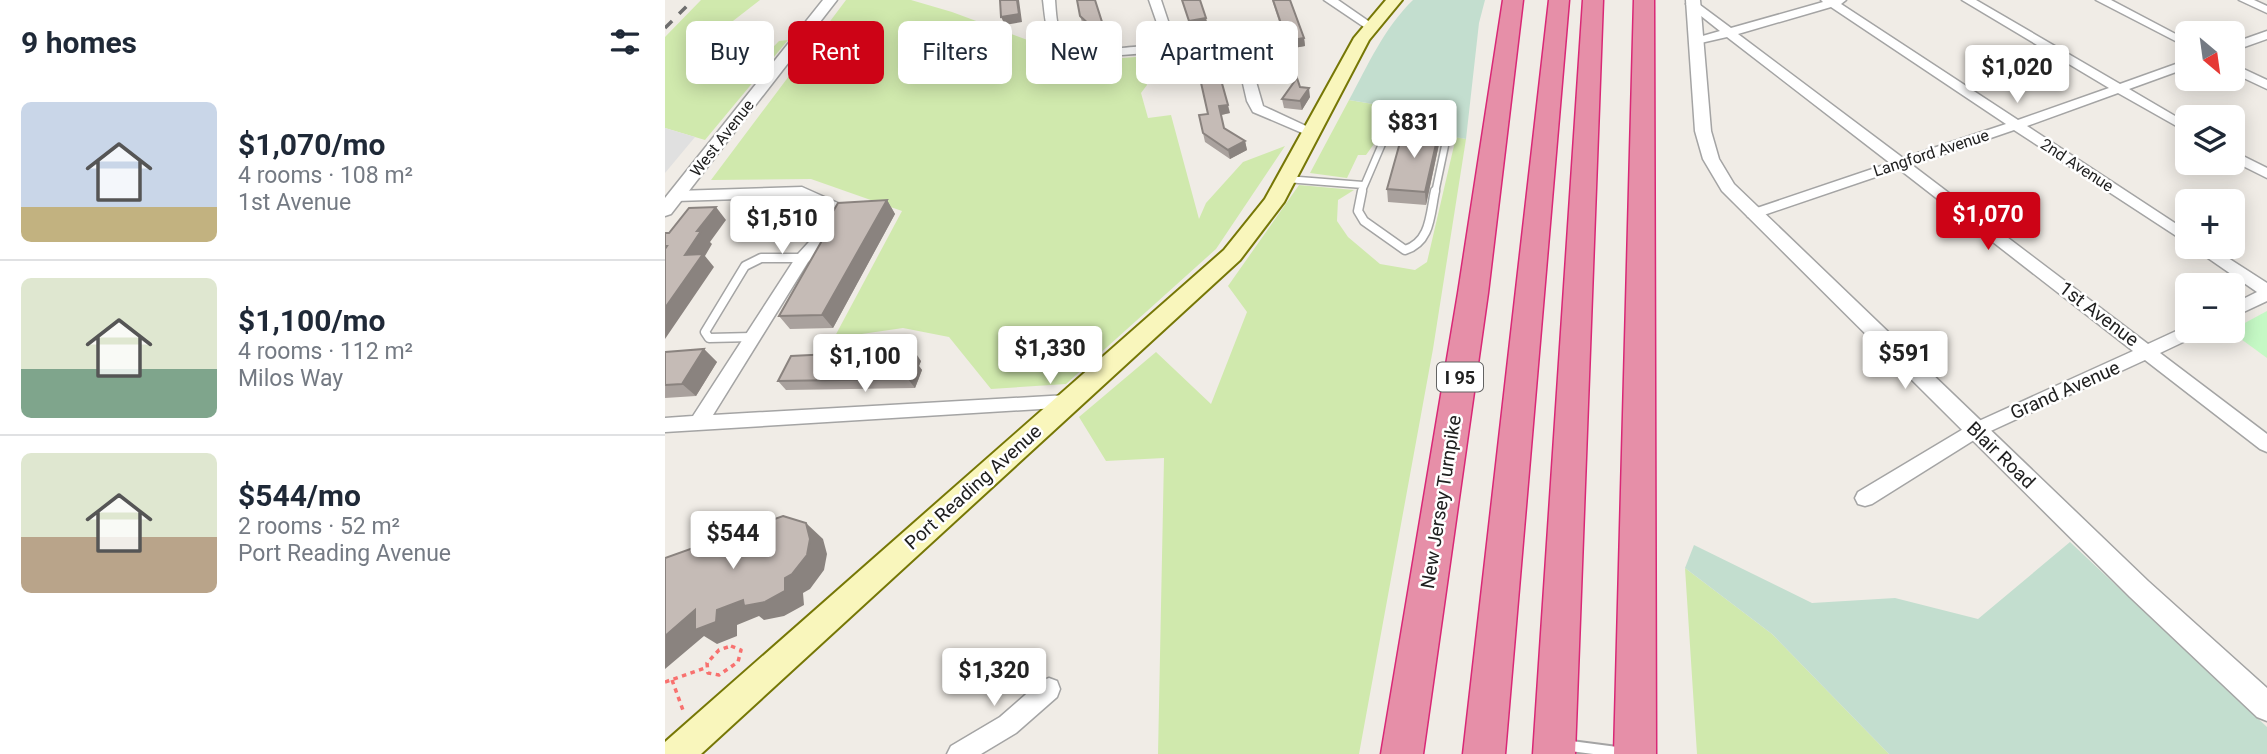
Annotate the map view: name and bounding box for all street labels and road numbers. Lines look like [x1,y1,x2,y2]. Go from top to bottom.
street label: West Avenue [686,96,758,180]
street label: Langford Avenue [1871,125,1991,181]
street label: 2nd Avenue [2037,134,2117,196]
street label: 1st Avenue [2055,277,2143,351]
street label: Grand Avenue [2007,356,2123,424]
road number: I 95 [1437,362,1483,391]
street label: New Jersey Turnpike [1416,414,1466,590]
street label: Blair Road [1962,417,2040,493]
street label: Port Reading Avenue [900,420,1046,554]

